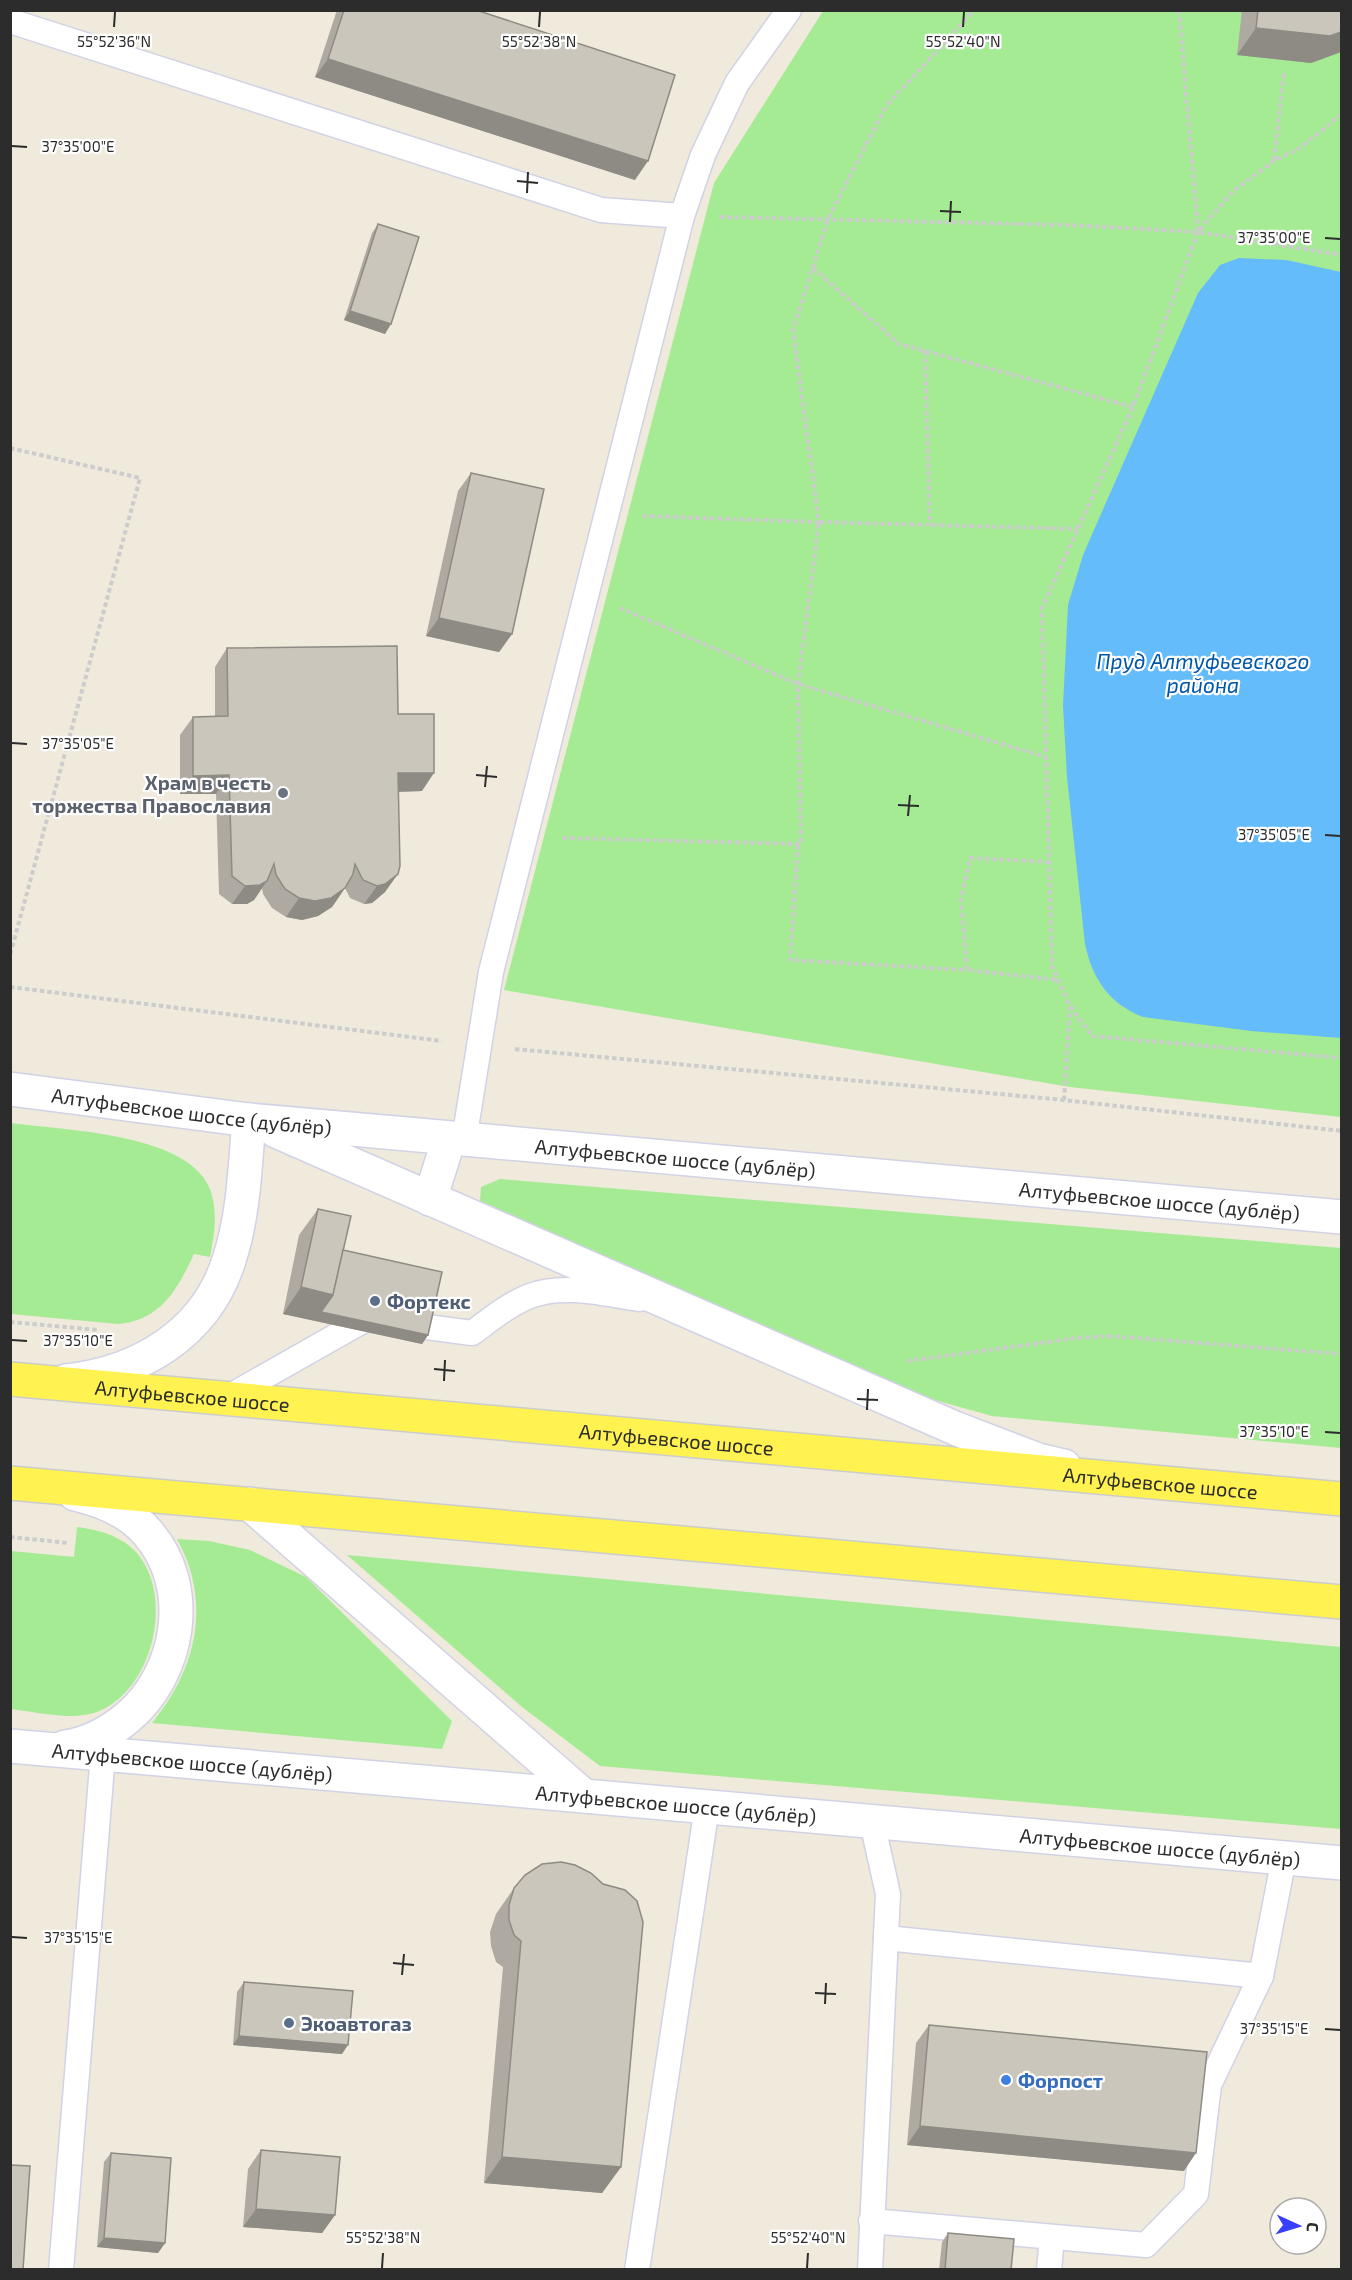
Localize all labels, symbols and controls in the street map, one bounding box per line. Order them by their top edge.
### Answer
text: 55°52'36"N [77,32,151,50]
text: 55°52'38"N [502,32,576,50]
text: 55°52'40"N [926,32,1000,50]
text: 37°35'00"E [42,137,114,155]
text: 37°35'00"E [1238,228,1310,246]
water label: Пруд Алтуфьевского района [1097,648,1309,697]
text: 37°35'05"E [42,734,114,752]
place label: Храм в честь торжества Православия [32,770,271,817]
marker: Храм в честь торжества Православия [276,786,290,800]
text: 37°35'05"E [1238,825,1310,843]
street label: Алтуфьевское шоссе (дублёр) [50,1083,333,1139]
street label: Алтуфьевское шоссе (дублёр) [534,1133,817,1182]
street label: Алтуфьевское шоссе (дублёр) [1018,1176,1301,1225]
place label: Фортекс [387,1289,471,1313]
marker: Фортекс [368,1294,382,1308]
text: 37°35'10"E [43,1331,113,1349]
street label: Алтуфьевское шоссе [94,1375,291,1416]
street label: Алтуфьевское шоссе [578,1418,775,1460]
text: 37°35'10"E [1239,1422,1309,1440]
street label: Алтуфьевское шоссе [1062,1462,1259,1503]
street label: Алтуфьевское шоссе (дублёр) [51,1738,334,1786]
street label: Алтуфьевское шоссе (дублёр) [535,1780,817,1829]
street label: Алтуфьевское шоссе (дублёр) [1019,1823,1302,1871]
text: 37°35'15"E [44,1928,112,1946]
place label: Экоавтогаз [301,2011,412,2035]
marker: Экоавтогаз [282,2016,296,2030]
text: 37°35'15"E [1240,2019,1308,2037]
place label: Форпост [1018,2068,1103,2092]
marker: Форпост [999,2073,1013,2087]
north arrow [1268,2196,1328,2256]
text: С [1304,2222,1323,2232]
text: 55°52'38"N [346,2228,420,2246]
text: 55°52'40"N [771,2228,845,2246]

